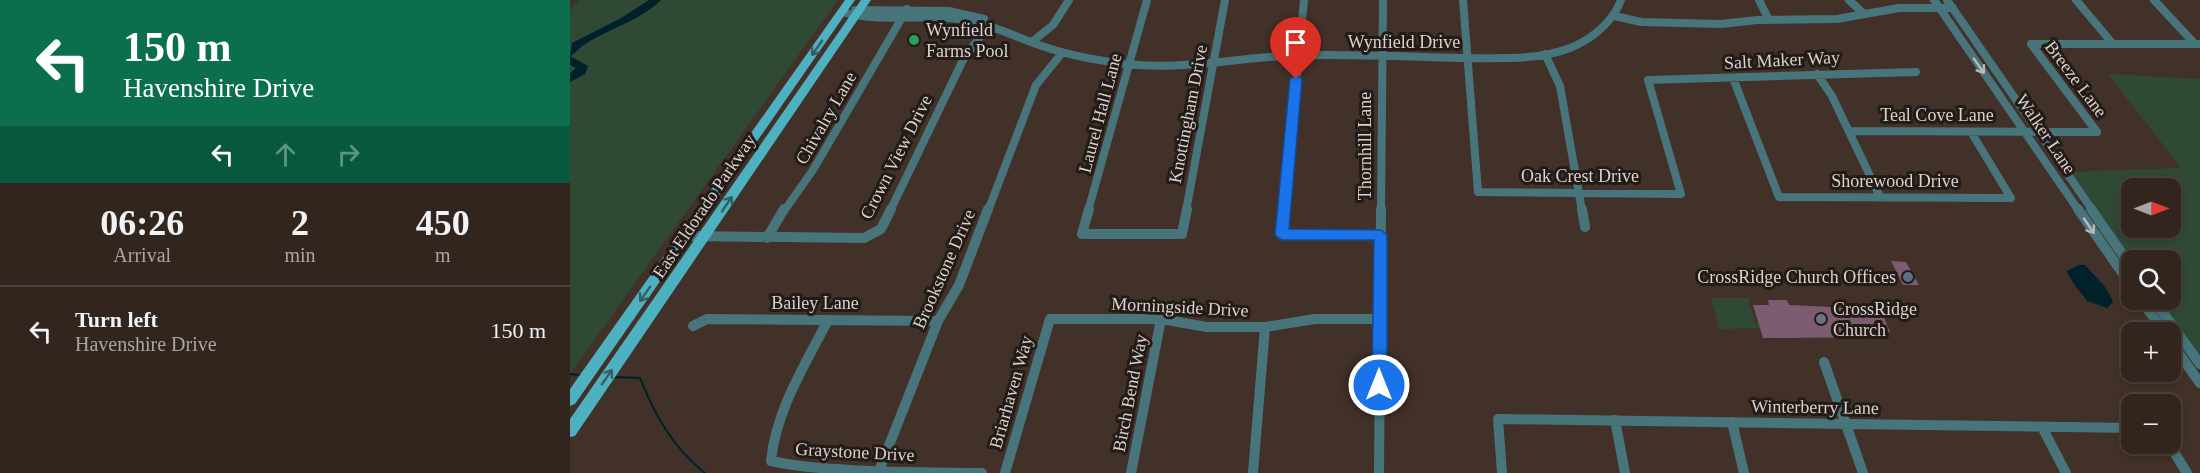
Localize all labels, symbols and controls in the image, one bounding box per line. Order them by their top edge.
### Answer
pin [1270,17,1321,79]
place label: Wynfield Farms Pool [926,20,1009,61]
icon: left [24,24,102,102]
text: 150 m [123,24,232,70]
icon: arrive [1279,26,1312,59]
street label: Wynfield Drive [1348,32,1460,52]
marker: Wynfield Farms Pool [907,33,921,47]
street label: Breeze Lane [2041,37,2111,121]
one-way arrow [811,39,823,56]
street label: Knottingham Drive [1165,43,1211,185]
street label: Salt Maker Way [1723,47,1841,73]
street label: Laurel Hall Lane [1074,51,1126,175]
one-way arrow [1973,57,1985,73]
street label: Chivalry Lane [791,68,861,168]
text: Havenshire Drive [123,73,314,103]
street label: Walker Lane [2012,90,2080,178]
street label: Crown View Drive [856,92,936,222]
street label: Thornhill Lane [1355,92,1375,200]
street label: Teal Cove Lane [1880,105,1994,125]
street label: East Eldorado Parkway [648,130,760,282]
icon: left [206,138,239,171]
icon: ahead [269,138,302,171]
icon: right [332,138,365,171]
street label: Oak Crest Drive [1521,166,1639,186]
street label: Shorewood Drive [1831,171,1959,191]
north arrow [2121,178,2181,238]
map controls [2121,178,2181,454]
one-way arrow [721,197,733,213]
text: 06:26 [100,203,184,243]
text: 2 [291,203,309,243]
text: 450 [416,203,470,243]
street label: Brookstone Drive [909,206,979,332]
one-way arrow [2083,218,2096,235]
text: Arrival [113,244,171,266]
text: min [284,244,316,266]
text: m [435,244,451,266]
button: search [2121,250,2181,310]
place label: CrossRidge Church Offices [1697,267,1896,287]
marker: CrossRidge Church Offices [1901,270,1915,284]
one-way arrow [639,285,651,301]
street label: Bailey Lane [771,293,859,313]
street label: Morningside Drive [1111,293,1249,321]
place label: CrossRidge Church [1833,299,1917,340]
text: Turn left [75,307,158,332]
marker: CrossRidge Church [1814,312,1828,326]
icon: left [24,315,57,348]
text: 150 m [490,318,546,343]
button: + [2121,322,2181,382]
text: Havenshire Drive [75,333,217,355]
street label: Briarhaven Way [985,333,1037,451]
street label: Birch Bend Way [1109,333,1151,453]
position arrow [1347,353,1411,417]
one-way arrow [601,370,613,386]
button: − [2121,394,2181,454]
street label: Winterberry Lane [1751,396,1879,418]
street label: Graystone Drive [795,439,915,465]

